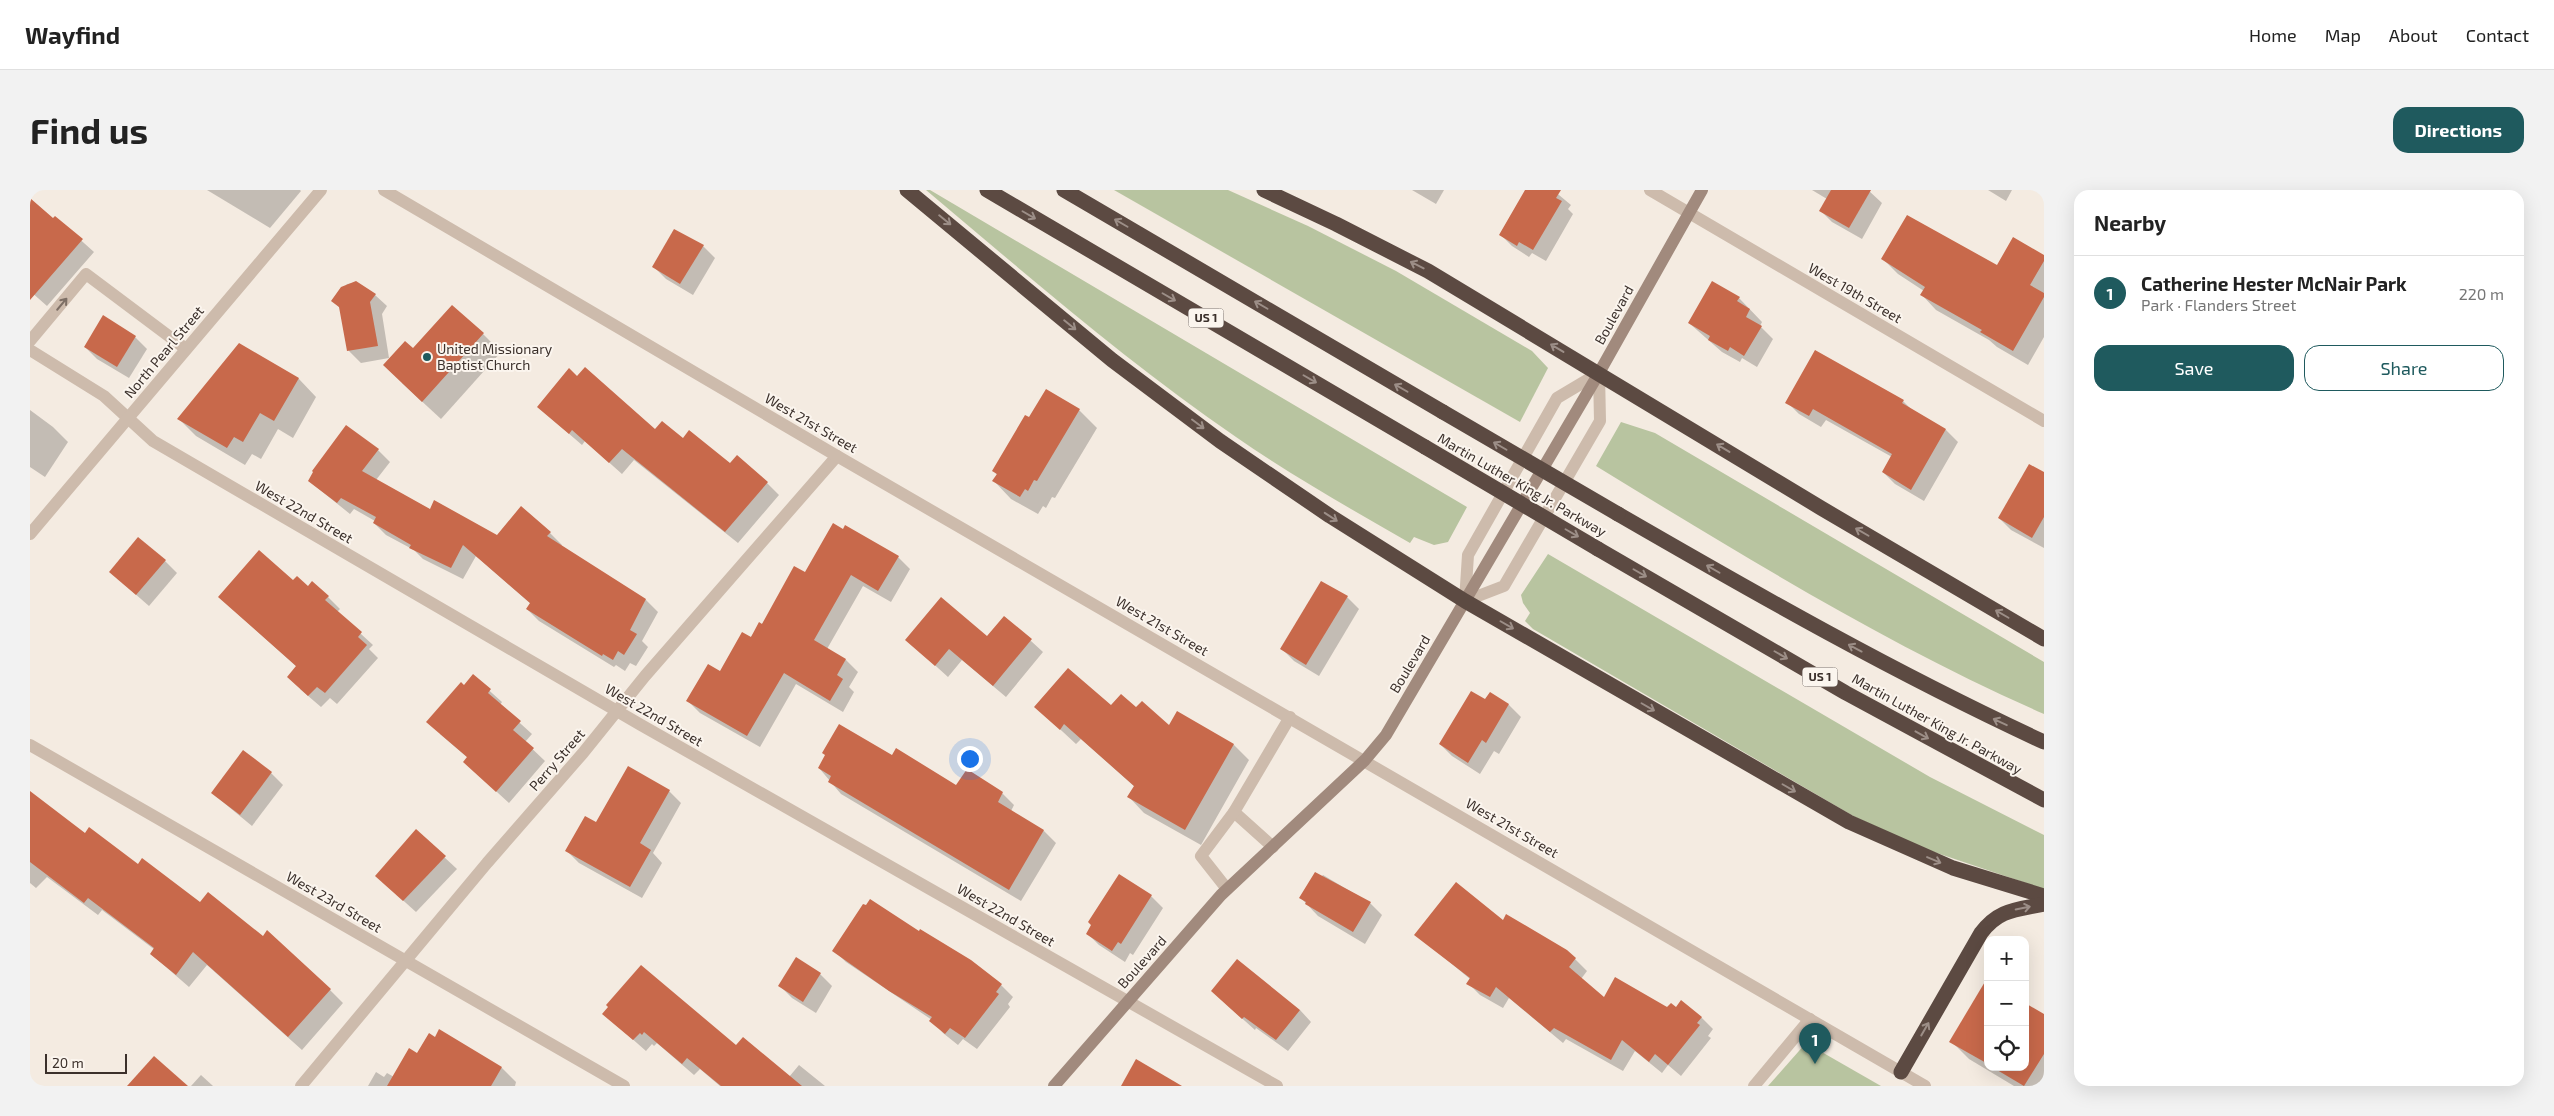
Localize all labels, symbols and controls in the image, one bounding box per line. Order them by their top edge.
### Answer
text: Wayfind [25,20,120,49]
text: Home [2249,24,2297,46]
text: Map [2325,24,2361,46]
text: About [2389,24,2438,46]
text: Contact [2466,24,2529,46]
button: Directions [2393,107,2524,153]
text: Find us [30,109,148,151]
one-way arrow [1022,210,1036,220]
text: Nearby [2094,210,2166,235]
one-way arrow [938,215,951,226]
one-way arrow [1114,218,1128,228]
street label: West 19th Street [1805,259,1905,326]
one-way arrow [1409,260,1424,270]
text: Catherine Hester McNair Park [2141,272,2407,295]
street label: Boulevard [1590,282,1637,347]
text: 1 [2107,284,2113,303]
text: 220 m [2459,284,2504,303]
one-way arrow [1162,292,1176,302]
text: Park · Flanders Street [2141,295,2296,314]
one-way arrow [56,298,67,311]
one-way arrow [1254,300,1268,310]
street label: North Pearl Street [120,302,207,401]
road number: US 1 [1188,309,1224,328]
one-way arrow [1063,319,1076,330]
place label: United Missionary Baptist Church [437,340,553,373]
one-way arrow [1550,342,1564,352]
button: Save [2094,345,2294,391]
button: Share [2304,345,2504,391]
marker: United Missionary Baptist Church [421,351,433,363]
one-way arrow [1302,374,1317,384]
one-way arrow [1394,382,1408,392]
street label: West 21st Street [762,389,861,456]
one-way arrow [1191,419,1205,429]
street label: Martin Luther King Jr. Parkway [1435,429,1610,540]
one-way arrow [1494,440,1508,450]
one-way arrow [1716,443,1730,453]
street label: West 22nd Street [252,477,356,546]
one-way arrow [1324,512,1338,522]
one-way arrow [1855,527,1869,537]
one-way arrow [1565,529,1579,539]
one-way arrow [1706,564,1721,573]
one-way arrow [1633,569,1647,579]
street label: West 21st Street [1113,592,1212,659]
one-way arrow [1995,609,2009,619]
one-way arrow [1500,621,1514,631]
street label: Boulevard [1386,632,1434,696]
one-way arrow [1848,643,1863,652]
one-way arrow [1773,650,1787,660]
road number: US 1 [1802,668,1838,687]
street label: Martin Luther King Jr. Parkway [1849,670,2026,778]
street label: West 22nd Street [602,680,706,749]
one-way arrow [1641,702,1655,712]
one-way arrow [1993,716,2008,726]
street label: Perry Street [525,725,588,794]
one-way arrow [1914,731,1929,741]
your location [957,746,983,772]
one-way arrow [1781,783,1796,793]
street label: West 21st Street [1463,794,1562,861]
one-way arrow [1926,856,1941,866]
street label: West 23rd Street [284,867,385,936]
street label: West 22nd Street [954,880,1058,949]
one-way arrow [2015,903,2031,913]
street label: Boulevard [1114,932,1170,991]
map controls [1984,936,2029,1071]
button: + [1984,936,2029,981]
button: − [1984,981,2029,1026]
pin: 1 [1799,1023,1831,1064]
one-way arrow [1921,1023,1931,1037]
button: locate [1984,1026,2029,1071]
scale bar [45,1051,128,1074]
text: 20 m [52,1054,84,1071]

